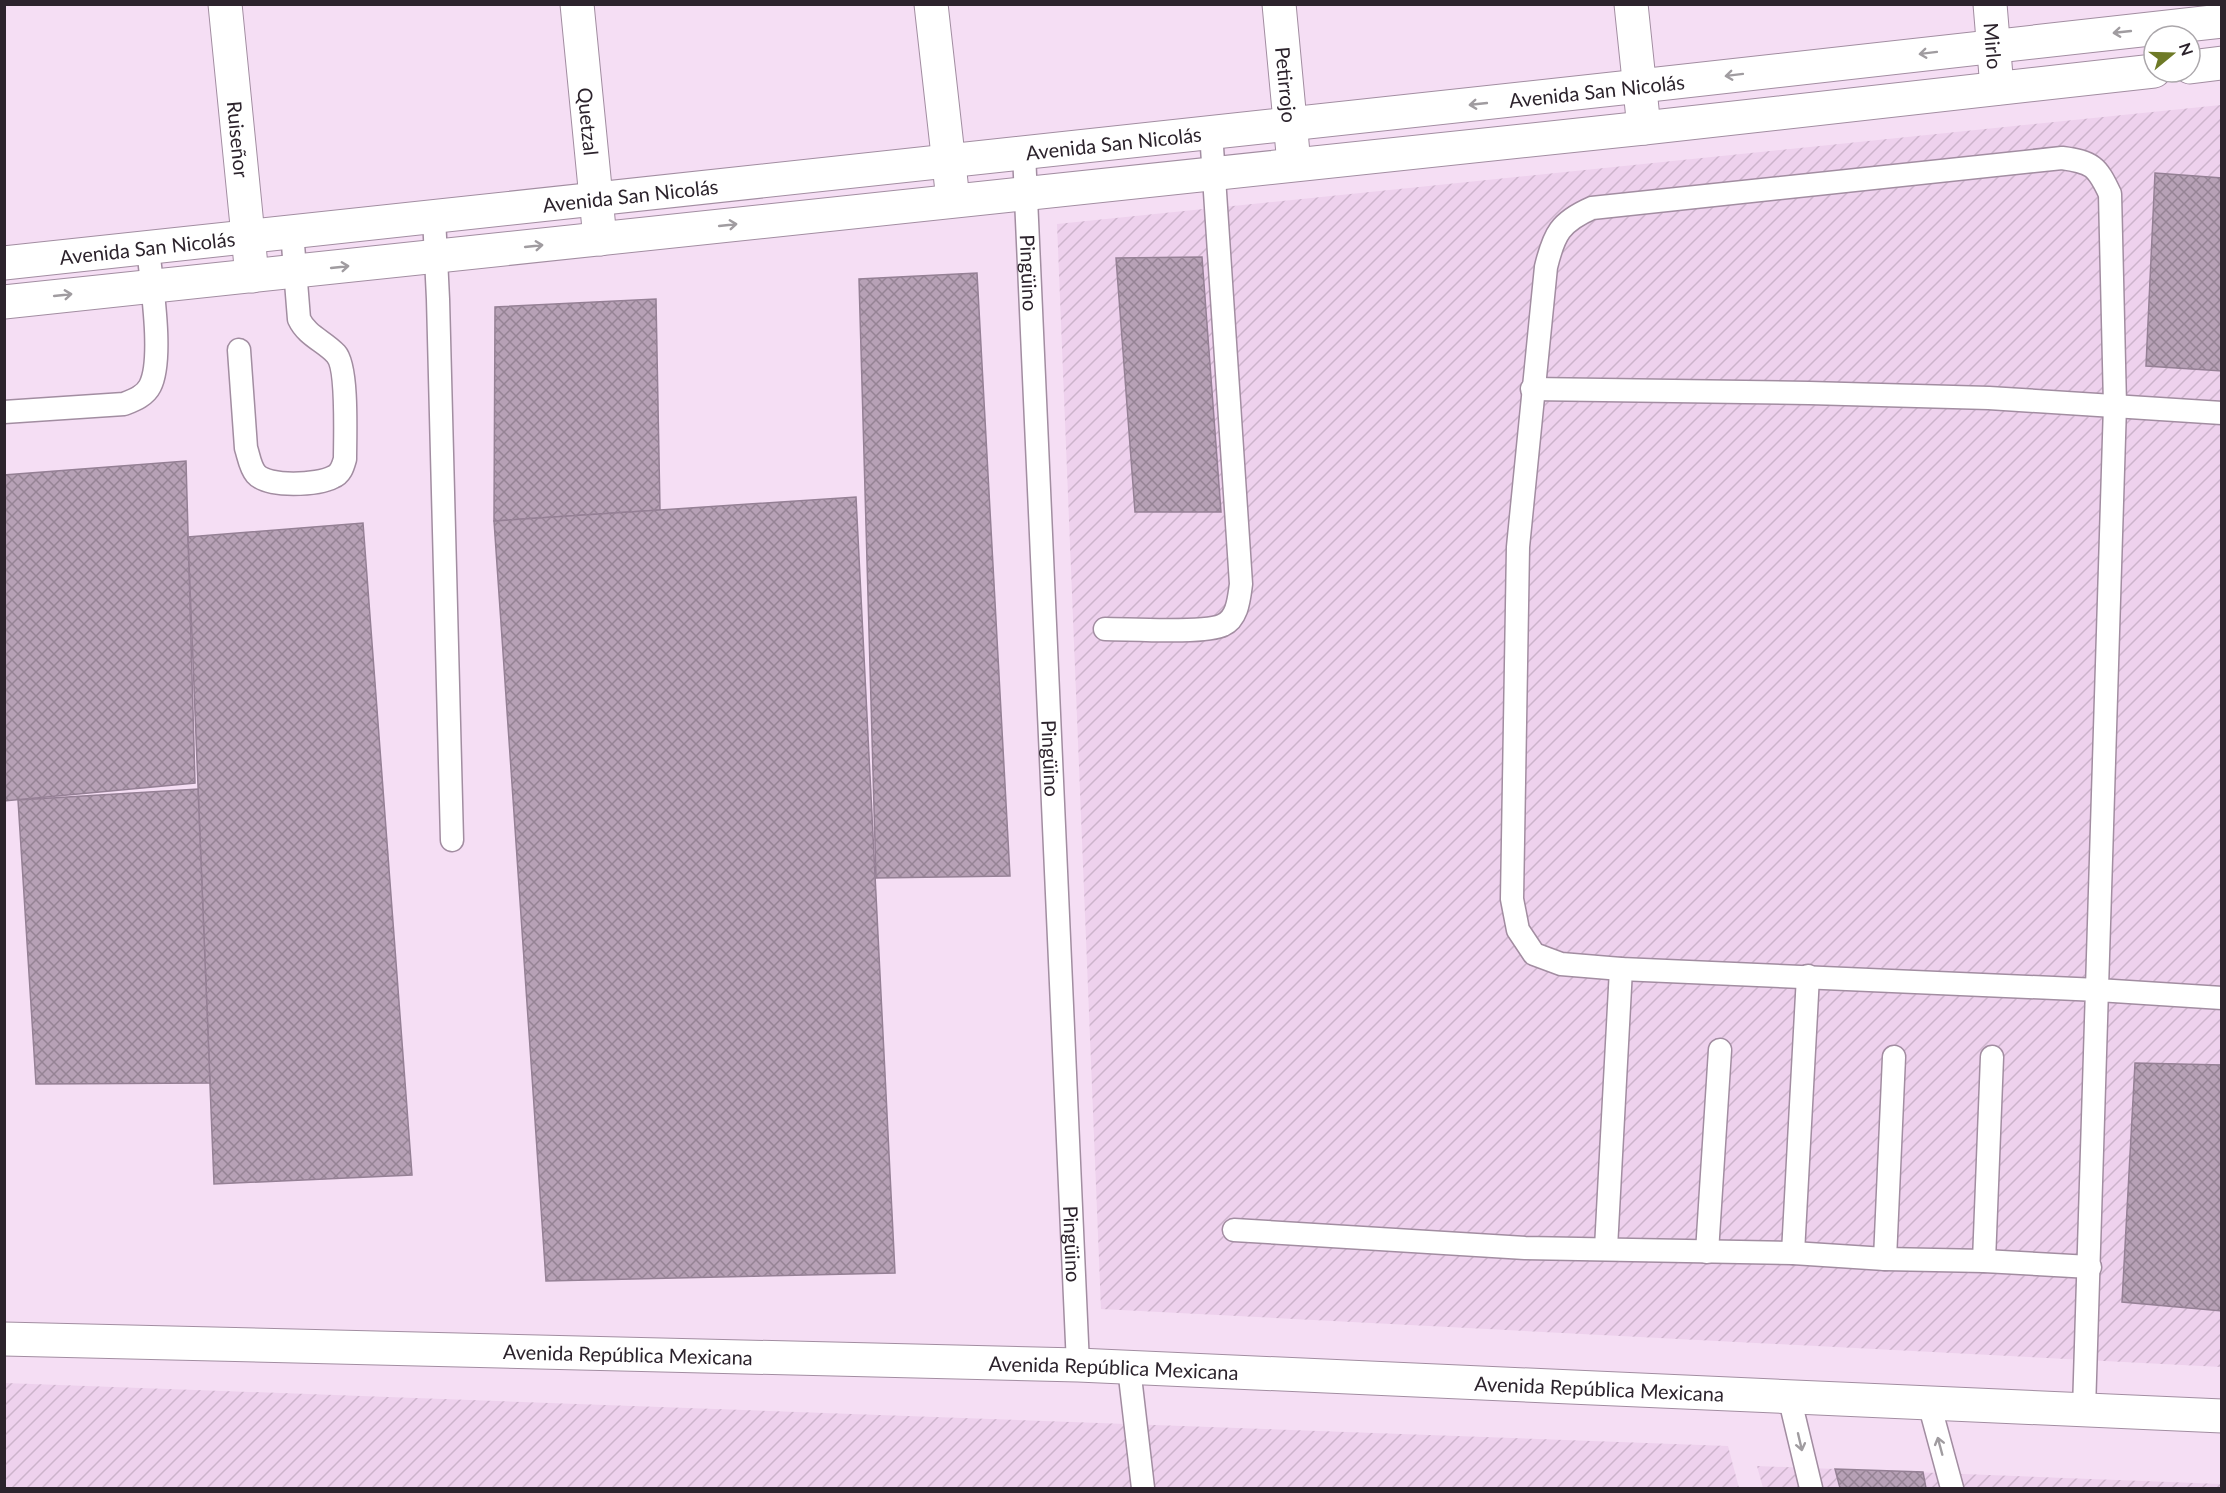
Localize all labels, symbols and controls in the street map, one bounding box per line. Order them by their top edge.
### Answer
street label: Mirlo [1980,22,2007,70]
north arrow [2142,24,2202,84]
one-way arrow [2112,27,2132,38]
text: N [2176,40,2198,58]
street label: Petirrojo [1271,46,1302,124]
one-way arrow [1918,48,1938,59]
street label: Avenida San Nicolás [1508,69,1686,112]
one-way arrow [1725,70,1744,81]
street label: Quetzal [573,86,604,157]
one-way arrow [1468,99,1488,110]
street label: Ruiseñor [223,100,254,180]
street label: Avenida San Nicolás [1024,122,1203,164]
street label: Avenida San Nicolás [541,174,719,217]
one-way arrow [717,219,737,230]
street label: Avenida San Nicolás [58,226,236,269]
street label: Pingüino [1016,234,1043,312]
one-way arrow [524,240,544,251]
one-way arrow [330,261,350,272]
one-way arrow [52,290,72,301]
street label: Pingüino [1037,719,1065,797]
street label: Pingüino [1059,1205,1086,1283]
street label: Avenida República Mexicana [503,1339,753,1369]
street label: Avenida República Mexicana [988,1351,1239,1384]
street label: Avenida República Mexicana [1474,1371,1725,1406]
one-way arrow [1794,1432,1806,1451]
one-way arrow [1934,1437,1945,1456]

